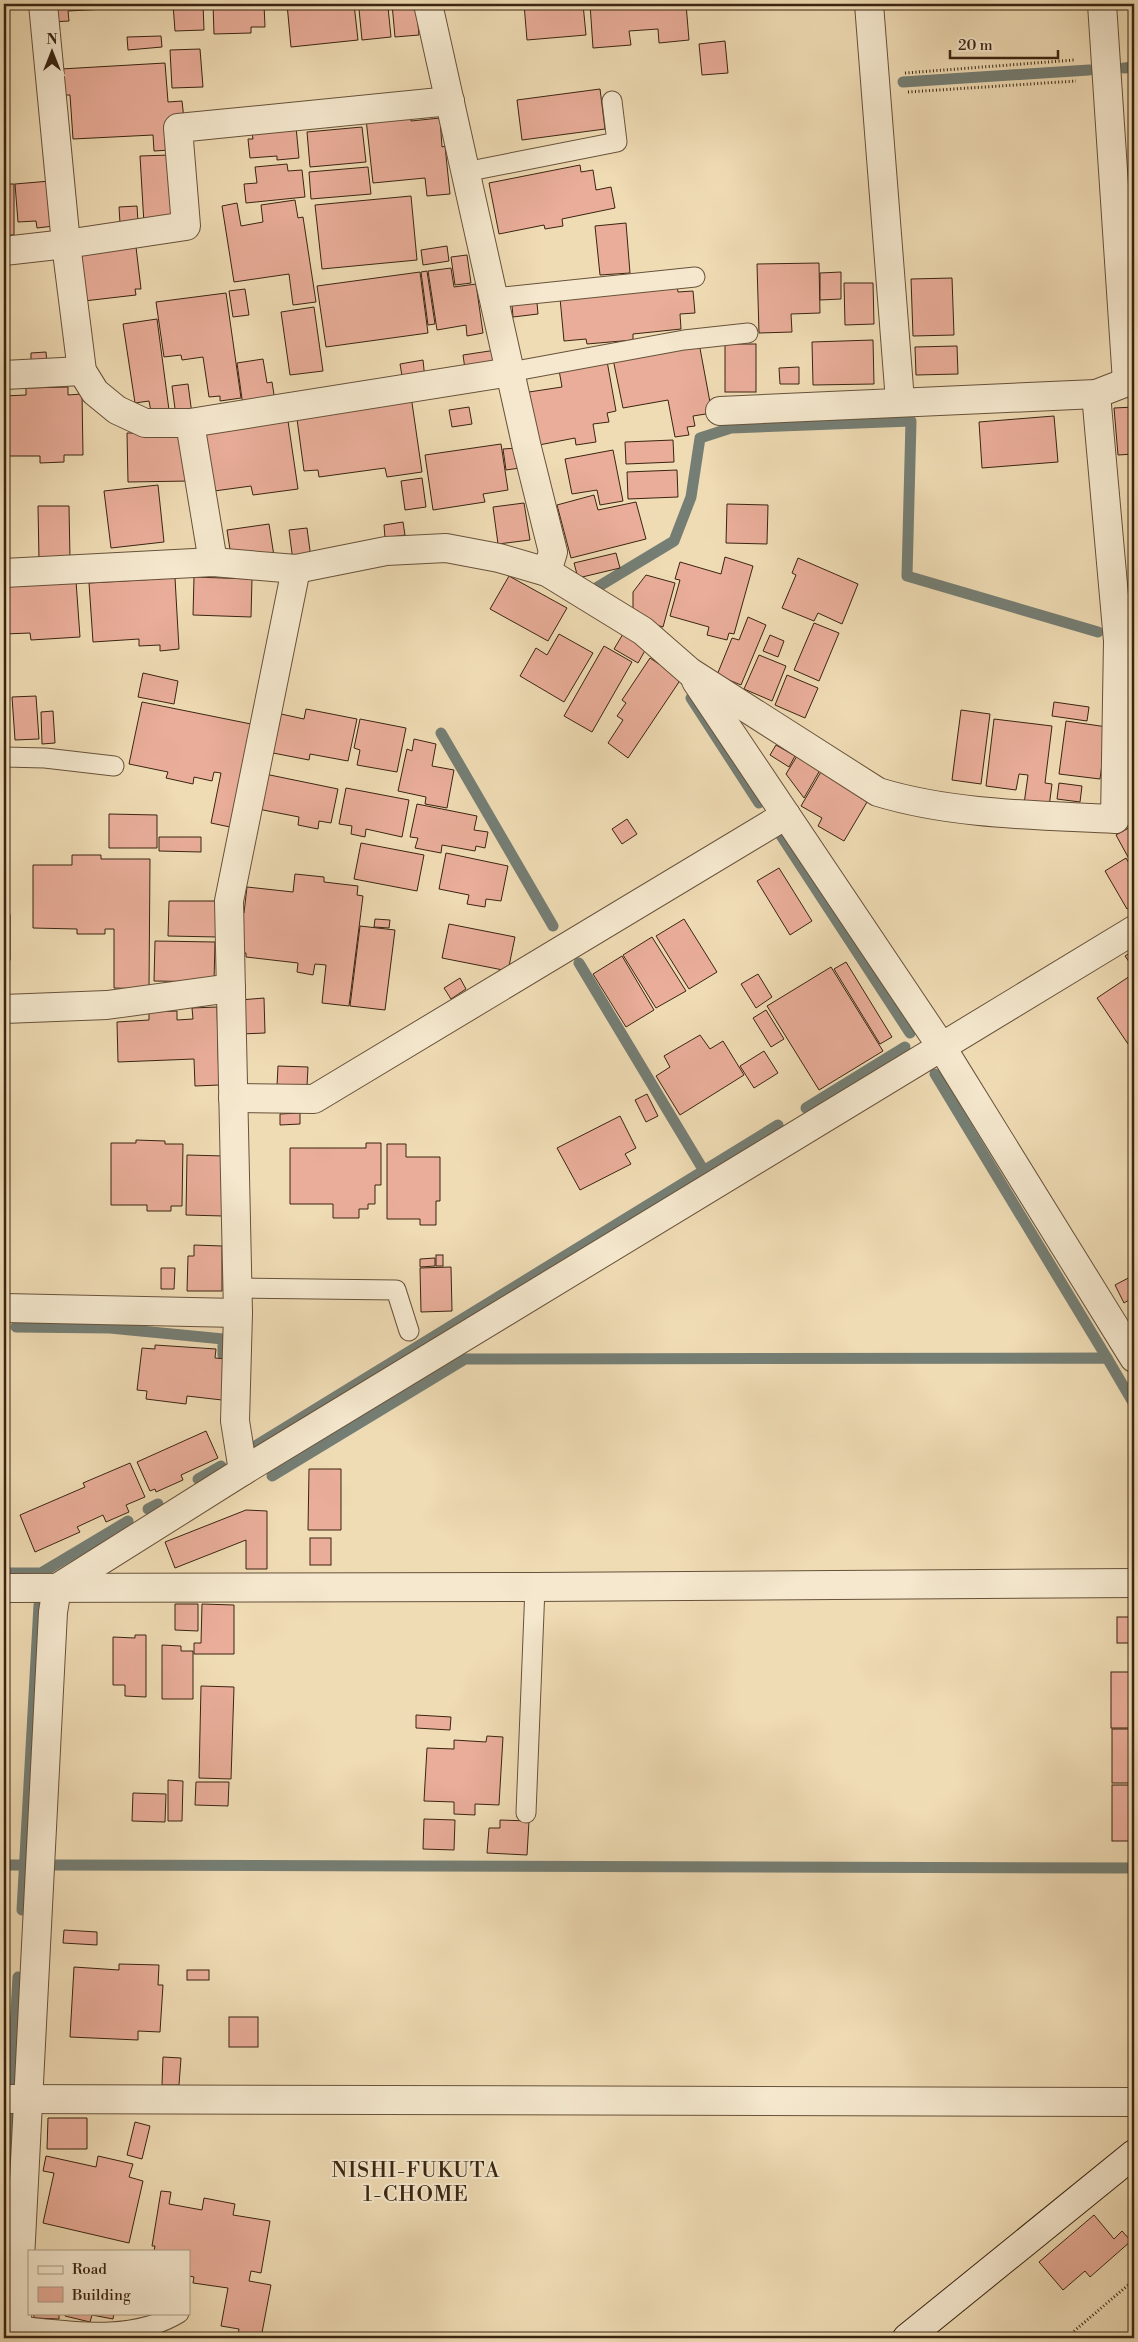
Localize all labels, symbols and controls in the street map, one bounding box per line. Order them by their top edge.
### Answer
north arrow [28,28,78,78]
scale bar [950,28,1058,60]
text: N [46,31,58,49]
text: 20 m [958,36,993,55]
district label: NISHI-FUKUTA 1-CHOME [332,2158,500,2208]
legend [28,2250,190,2314]
text: Road [72,2260,107,2279]
text: Building [71,2286,131,2305]

